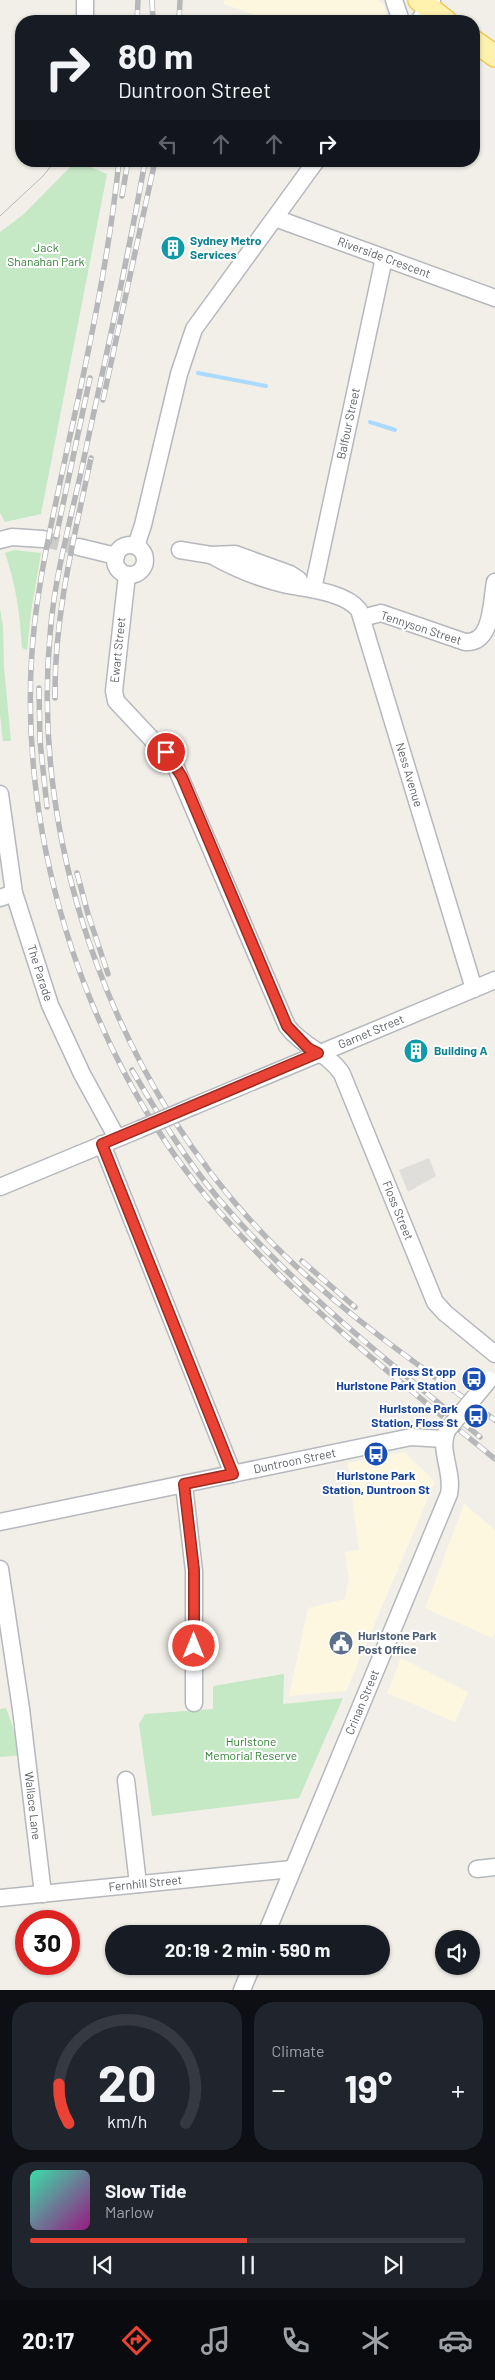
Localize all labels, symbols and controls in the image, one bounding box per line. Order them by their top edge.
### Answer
text: 80 m [118,34,193,76]
icon: right [35,35,100,100]
text: Duntroon Street [118,76,271,102]
icon: left [154,130,182,158]
icon: ahead [207,130,235,158]
icon: ahead [260,130,288,158]
icon: right [313,130,341,158]
place label: Sydney Metro Services [190,233,262,261]
street label: Riverside Crescent [336,233,433,280]
building icon: Sydney Metro Services [160,235,186,261]
park label: Jack Shanahan Park [7,240,85,268]
street label: Balfour Street [333,387,362,461]
street label: Tennyson Street [379,607,464,647]
street label: Ewart Street [107,616,127,683]
pin [145,731,187,773]
icon: arrive [152,738,180,766]
street label: Ness Avenue [394,741,426,808]
street label: The Parade [25,943,56,1003]
street label: Garnet Street [336,1011,406,1051]
building icon: Building A [403,1038,429,1064]
place label: Building A [434,1043,487,1057]
street label: Floss Street [380,1178,417,1242]
place label: Floss St opp Hurlstone Park Station [336,1364,456,1392]
bus stop icon: Floss St opp Hurlstone Park Station [461,1366,487,1392]
place label: Hurlstone Park Station, Floss St [371,1401,459,1429]
bus stop icon: Hurlstone Park Station, Floss St [463,1403,489,1429]
bus stop icon: Hurlstone Park Station, Duntroon St [363,1441,389,1467]
street label: Duntroon Street [252,1445,337,1475]
place label: Hurlstone Park Station, Duntroon St [322,1468,430,1496]
position arrow [167,1619,219,1671]
place label: Hurlstone Park Post Office [358,1628,437,1656]
public building icon: Hurlstone Park Post Office [328,1630,354,1656]
street label: Crinan Street [342,1667,381,1736]
park label: Hurlstone Memorial Reserve [205,1734,297,1762]
street label: Wallace Lane [22,1771,44,1841]
street label: Fernhill Street [108,1872,183,1893]
speed limit sign: 30 [15,1910,80,1975]
map controls [435,1930,480,1975]
button: sound [435,1930,480,1975]
text: 20:19 · 2 min · 590 m [165,1938,330,1961]
text: Climate [272,2041,324,2060]
text: 20 [97,2050,156,2112]
text: 19° [344,2065,392,2111]
text: − [272,2072,286,2106]
text: + [451,2072,465,2106]
text: km/h [107,2110,147,2132]
text: Slow Tide [105,2179,187,2202]
text: Marlow [105,2202,154,2221]
icon: previous [89,2251,117,2279]
icon: pause [234,2251,262,2279]
icon: next [379,2251,407,2279]
icon: directions [119,2323,154,2358]
icon: music [198,2323,233,2358]
icon: phone [278,2323,313,2358]
icon: climate [358,2323,393,2358]
icon: car [438,2323,473,2358]
text: 20:17 [22,2327,74,2353]

